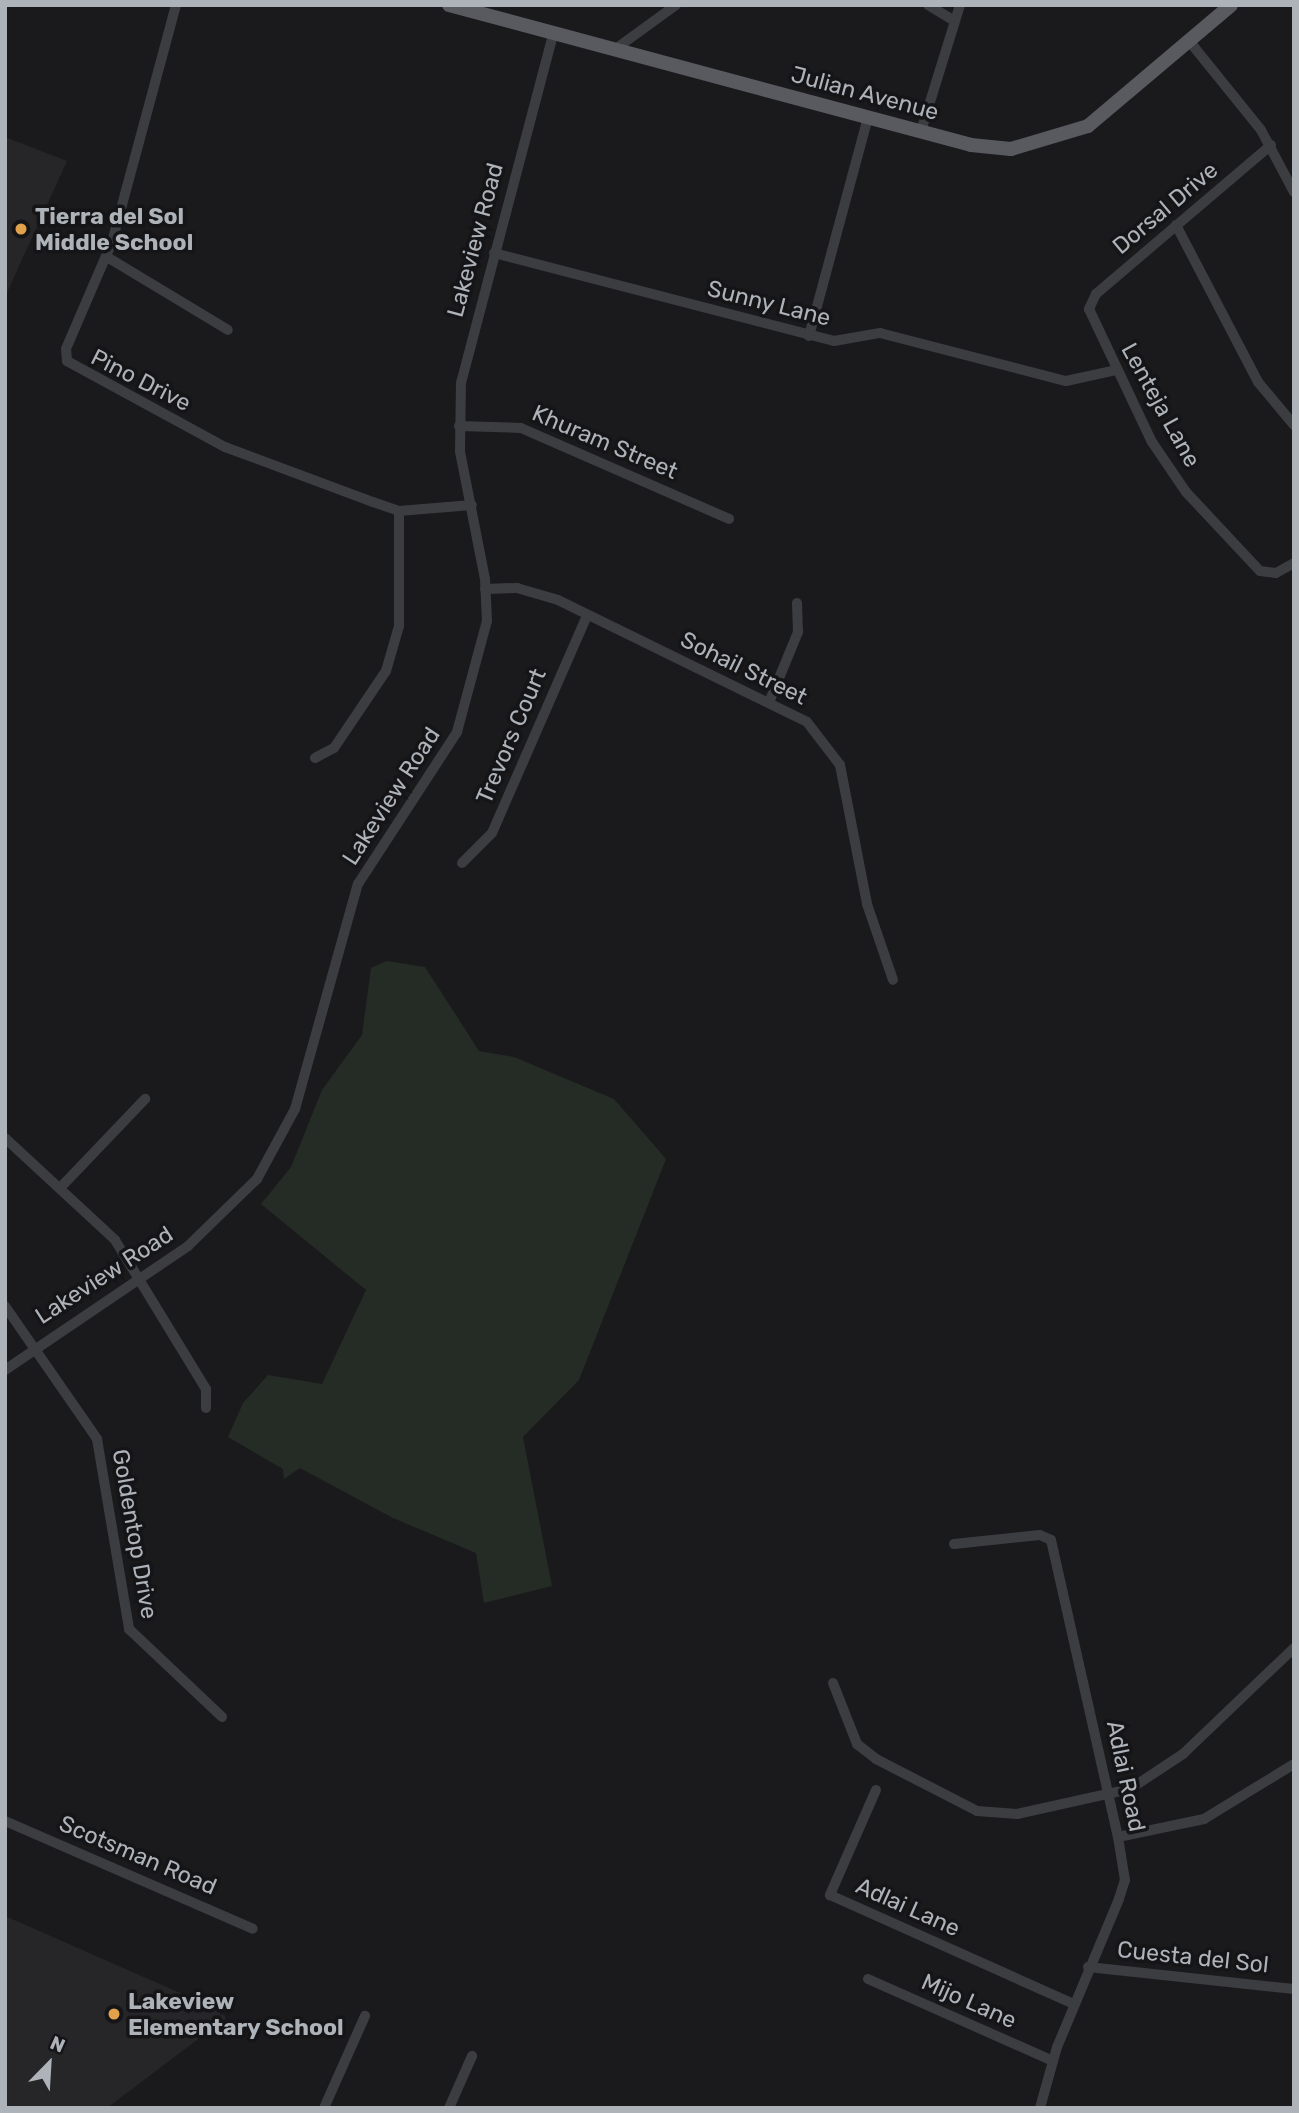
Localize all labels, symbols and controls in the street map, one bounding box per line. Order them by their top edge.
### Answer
street label: Julian Avenue [788,60,942,126]
street label: Dorsal Drive [1107,156,1223,260]
street label: Lakeview Road [441,160,509,320]
place label: Tierra del Sol Middle School [35,202,193,256]
marker: Tierra del Sol Middle School [13,221,29,237]
street label: Sunny Lane [704,274,834,332]
street label: Lenteja Lane [1116,338,1206,472]
street label: Pino Drive [86,343,196,417]
street label: Khuram Street [528,399,682,485]
street label: Sohail Street [676,625,812,711]
street label: Trevors Court [470,664,552,808]
street label: Lakeview Road [336,722,446,870]
street label: Lakeview Road [30,1220,178,1330]
street label: Goldentop Drive [107,1447,163,1621]
street label: Adlai Road [1101,1718,1151,1834]
street label: Scotsman Road [55,1809,221,1901]
street label: Adlai Lane [852,1872,964,1942]
street label: Cuesta del Sol [1116,1935,1270,1979]
street label: Mijo Lane [917,1968,1021,2034]
place label: Lakeview Elementary School [128,1987,344,2041]
marker: Lakeview Elementary School [106,2006,122,2022]
north arrow [14,2029,84,2099]
text: N [47,2031,69,2058]

